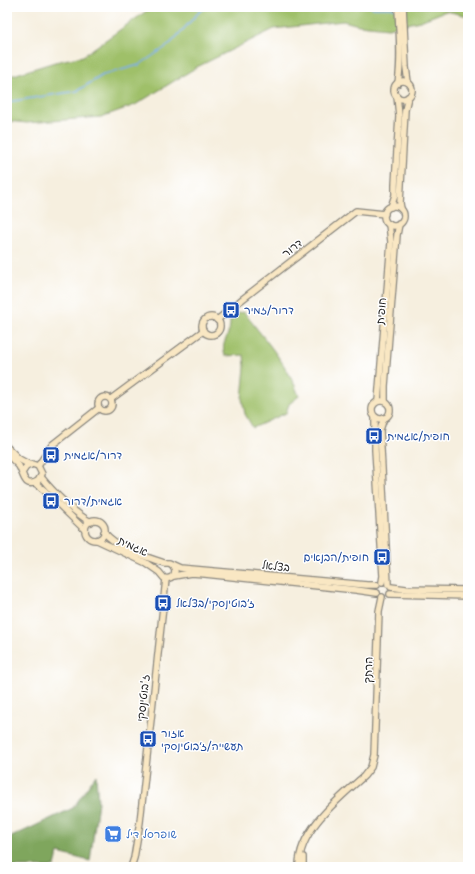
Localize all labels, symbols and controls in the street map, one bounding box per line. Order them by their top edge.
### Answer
street label: דרור [278,234,306,261]
street label: חופית [371,297,390,326]
bus stop icon: דרור/זמיר [221,300,241,320]
place label: דרור/זמיר [244,301,294,318]
bus stop icon: חופית/אגמית [364,426,384,446]
place label: חופית/אגמית [386,427,450,444]
bus stop icon: דרור/אגמית [41,445,61,465]
place label: דרור/אגמית [63,446,122,463]
bus stop icon: אגמית/דרור [41,491,61,511]
place label: אגמית/דרור [64,492,122,509]
street label: אגמית [114,531,151,560]
bus stop icon: חופית/הבנאים [372,547,392,567]
place label: חופית/הבנאים [304,548,369,565]
street label: בצלאל [261,556,291,575]
bus stop icon: ז׳בוטינסקי/בצלאל [153,593,173,613]
place label: ז׳בוטינסקי/בצלאל [176,594,255,611]
street label: הרתך [359,656,376,684]
street label: ז'בוטינסקי [132,673,153,722]
place label: אזור תעשייה/ז׳בוטינסקי [161,724,243,754]
bus stop icon: אזור תעשייה/ז׳בוטינסקי [138,729,158,749]
supermarket icon: שופרסל דיל [103,824,123,844]
place label: שופרסל דיל [126,825,177,842]

